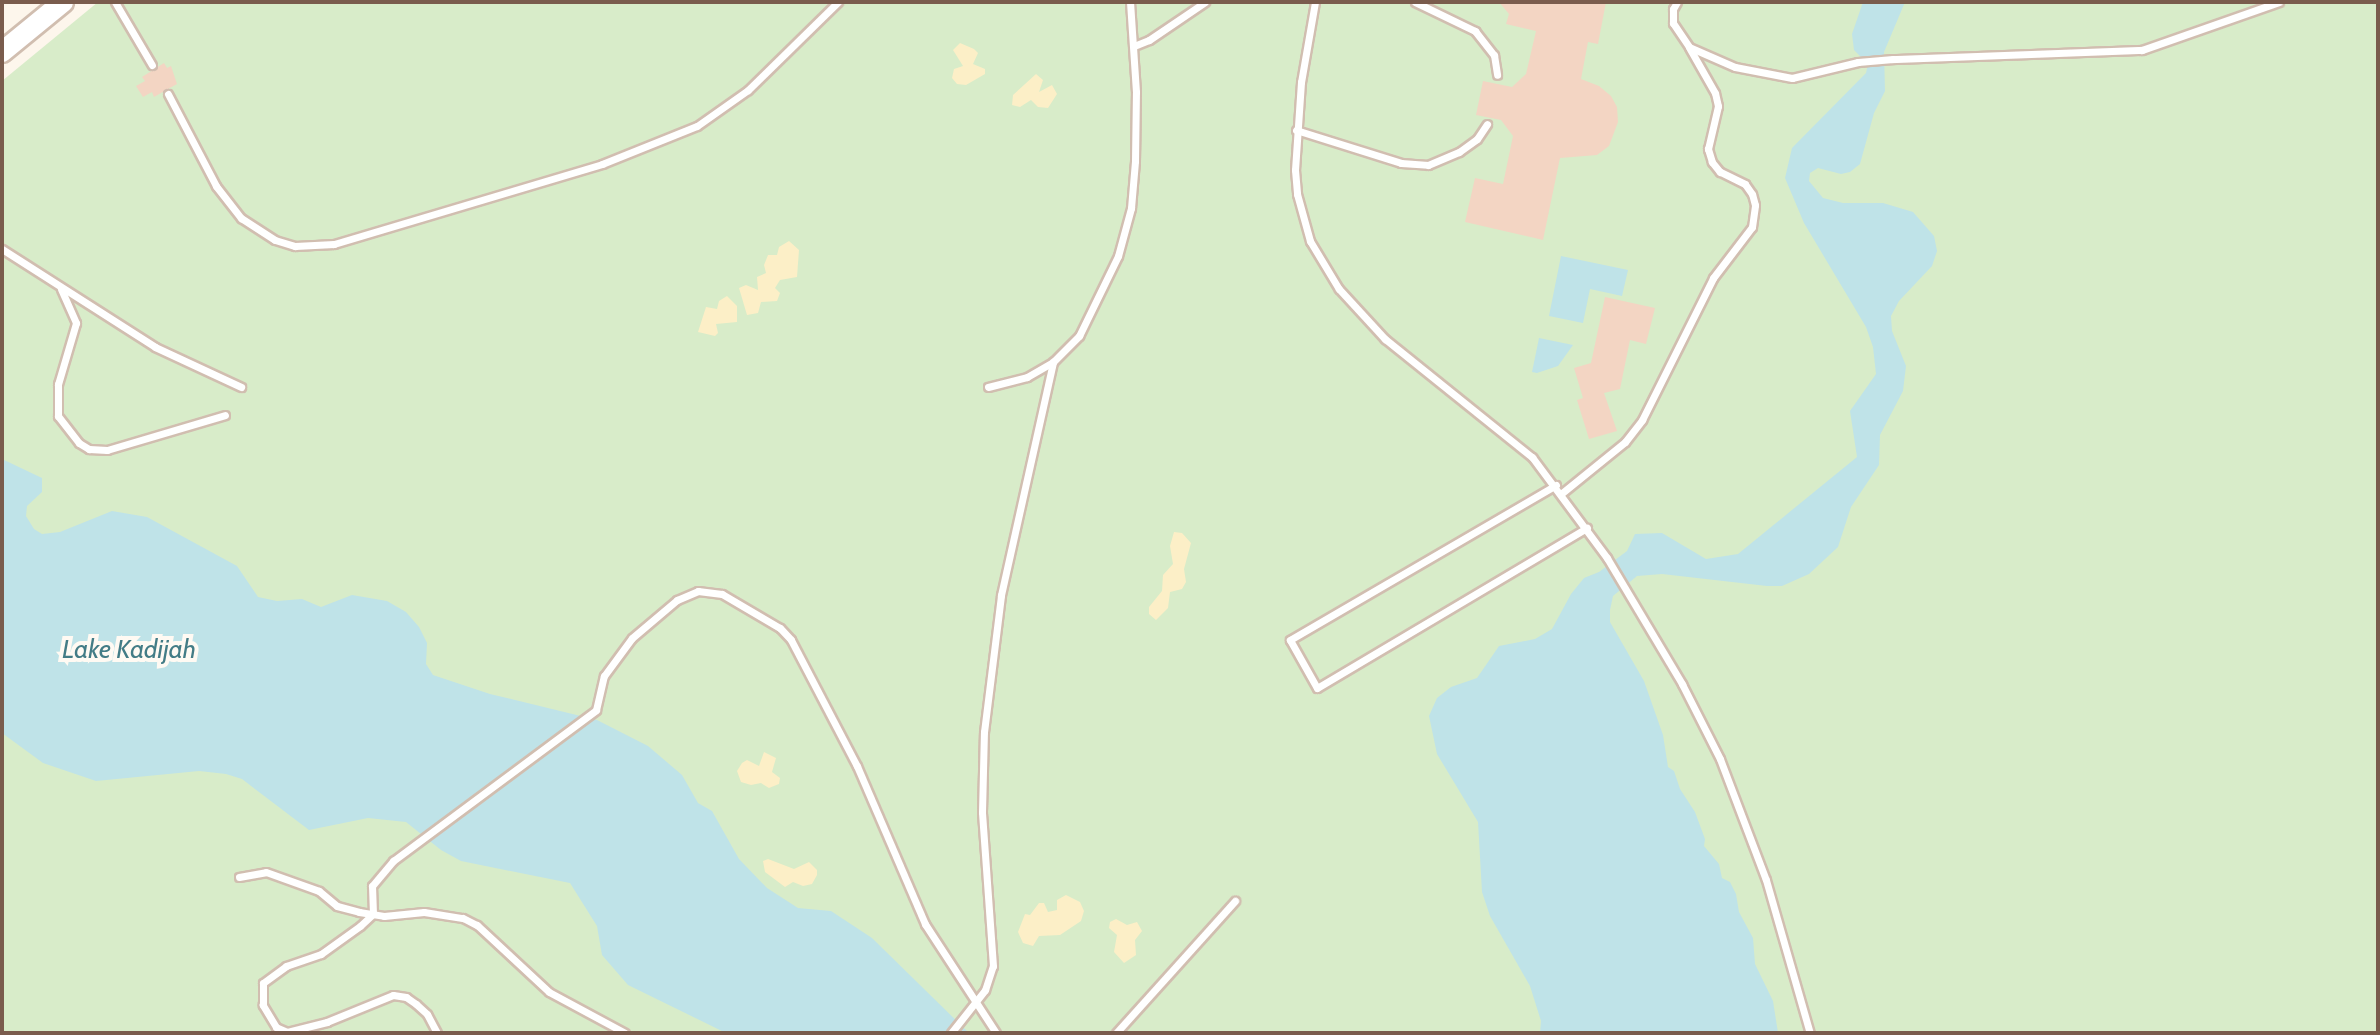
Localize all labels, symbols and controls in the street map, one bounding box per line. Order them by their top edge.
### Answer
water label: Lake Kadijah [62,634,196,666]

